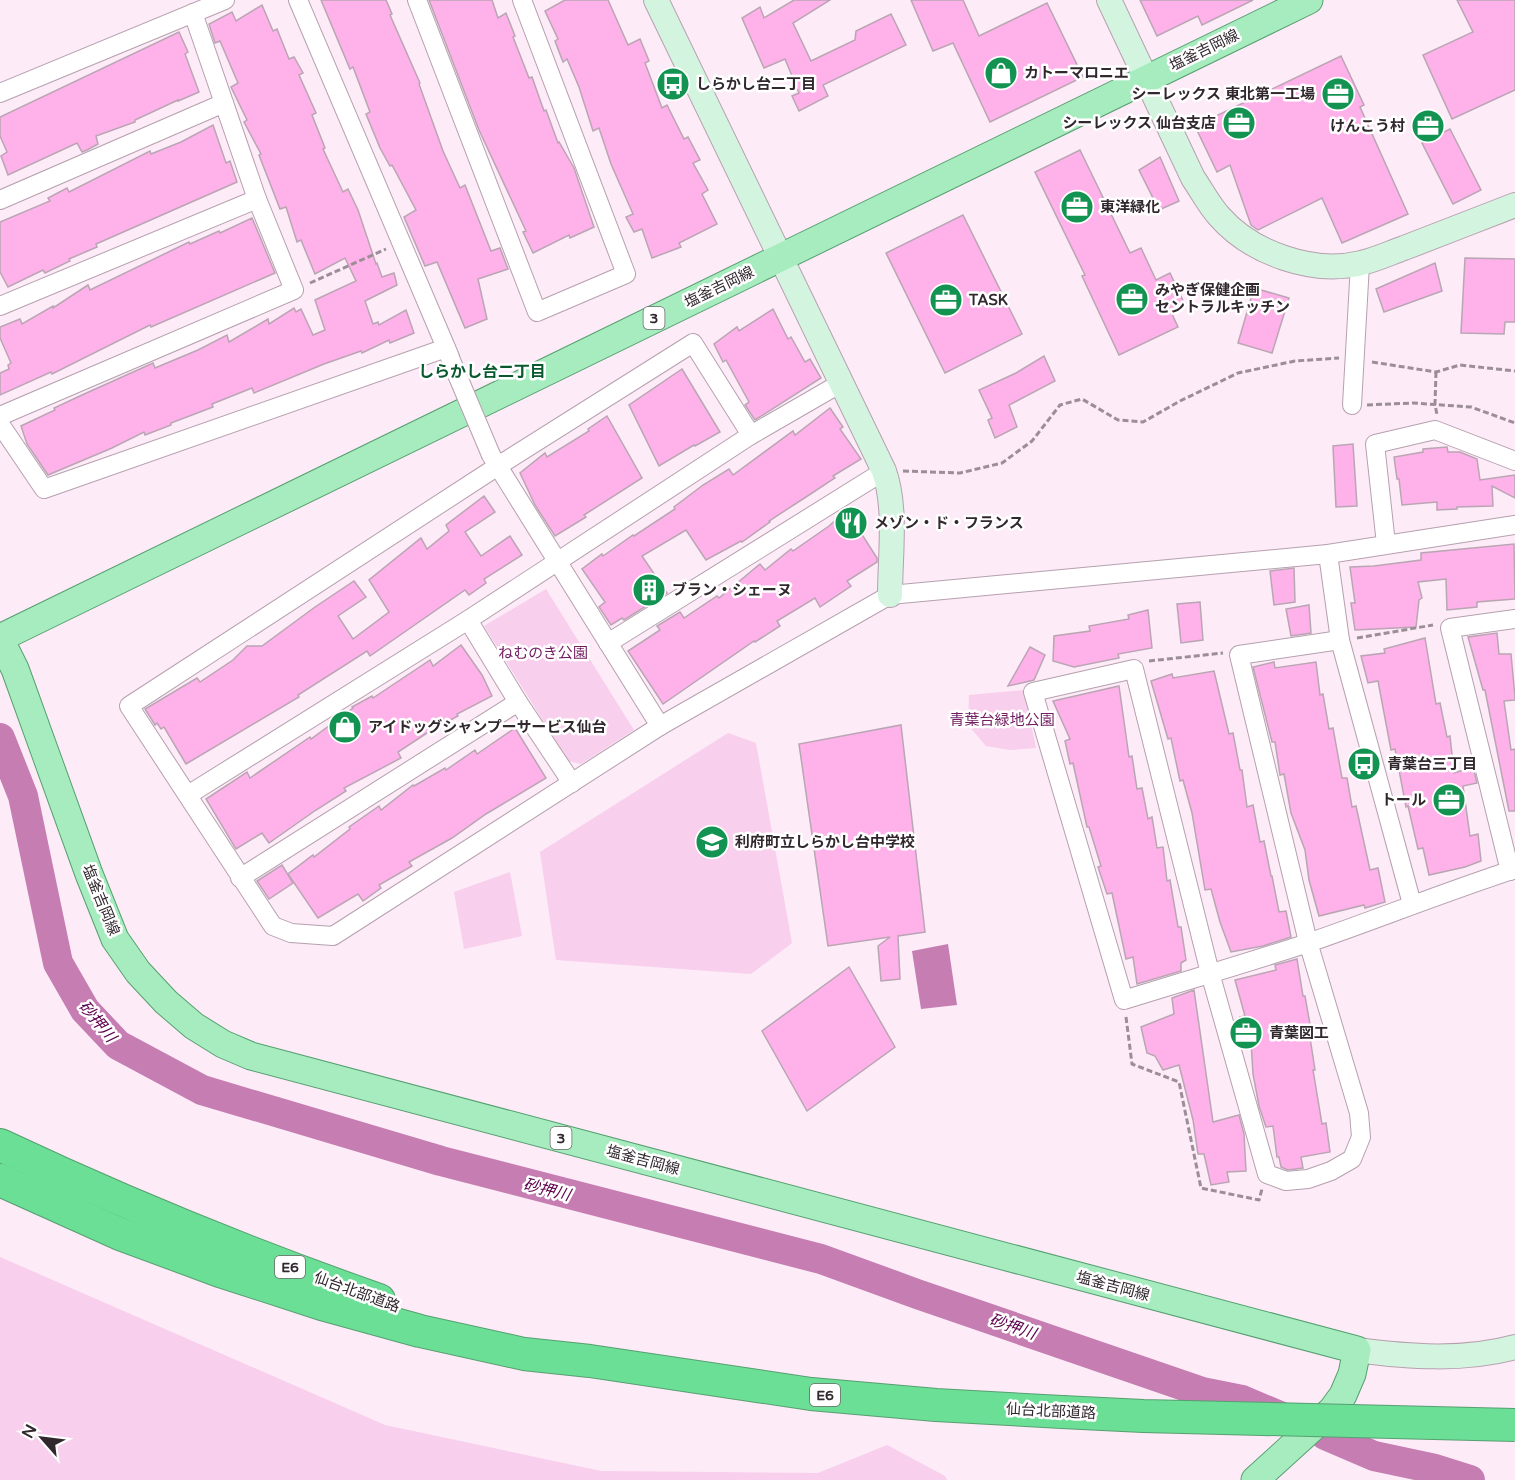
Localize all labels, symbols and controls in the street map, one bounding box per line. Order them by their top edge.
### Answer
street label: 塩釜吉岡線 [1166,25,1242,75]
shop icon: カトーマロニエ [983,55,1019,91]
place label: カトーマロニエ [1024,64,1129,82]
bus stop icon: しらかし台二丁目 [655,66,691,102]
place label: しらかし台二丁目 [696,75,816,93]
office icon: シーレックス 東北第一工場 [1320,76,1356,112]
place label: シーレックス 東北第一工場 [1132,85,1315,103]
office icon: シーレックス 仙台支店 [1221,105,1257,141]
office icon: けんこう村 [1410,108,1446,144]
place label: シーレックス 仙台支店 [1063,114,1216,132]
place label: けんこう村 [1330,117,1405,135]
office icon: 東洋緑化 [1059,189,1095,225]
place label: 東洋緑化 [1100,198,1160,216]
street label: 塩釜吉岡線 [681,262,757,312]
office icon: みやぎ保健企画 セントラルキッチン [1114,281,1150,317]
place label: みやぎ保健企画 セントラルキッチン [1155,281,1290,316]
office icon: TASK [928,282,964,318]
place label: TASK [968,291,1008,309]
road number: 3 [644,307,664,329]
district label: しらかし台二丁目 [418,362,546,382]
restaurant icon: メゾン・ド・フランス [833,505,869,541]
place label: メゾン・ド・フランス [874,514,1024,532]
building icon: ブラン・シェーヌ [631,572,667,608]
place label: ブラン・シェーヌ [672,581,792,599]
park label: ねむのき公園 [498,644,588,662]
shop icon: アイドッグシャンプーサービス仙台 [327,709,363,745]
park label: 青葉台緑地公園 [949,711,1055,729]
place label: アイドッグシャンプーサービス仙台 [368,718,607,736]
bus stop icon: 青葉台三丁目 [1346,746,1382,782]
place label: 青葉台三丁目 [1387,755,1477,773]
office icon: トール [1431,782,1467,818]
place label: トール [1381,791,1426,809]
school or university icon: 利府町立しらかし台中学校 [694,824,730,860]
place label: 利府町立しらかし台中学校 [735,833,915,851]
street label: 塩釜吉岡線 [79,862,123,938]
water label: 砂押川 [74,997,122,1048]
office icon: 青葉図工 [1228,1015,1264,1051]
place label: 青葉図工 [1269,1024,1329,1042]
road number: 3 [550,1127,572,1149]
street label: 塩釜吉岡線 [604,1142,682,1178]
water label: 砂押川 [521,1174,574,1206]
road number: E6 [275,1256,305,1278]
street label: 仙台北部道路 [312,1268,402,1316]
street label: 塩釜吉岡線 [1074,1268,1152,1304]
water label: 砂押川 [987,1310,1041,1345]
road number: E6 [810,1384,840,1406]
street label: 仙台北部道路 [1006,1400,1096,1422]
north arrow [12,1408,72,1468]
text: N [18,1421,41,1442]

